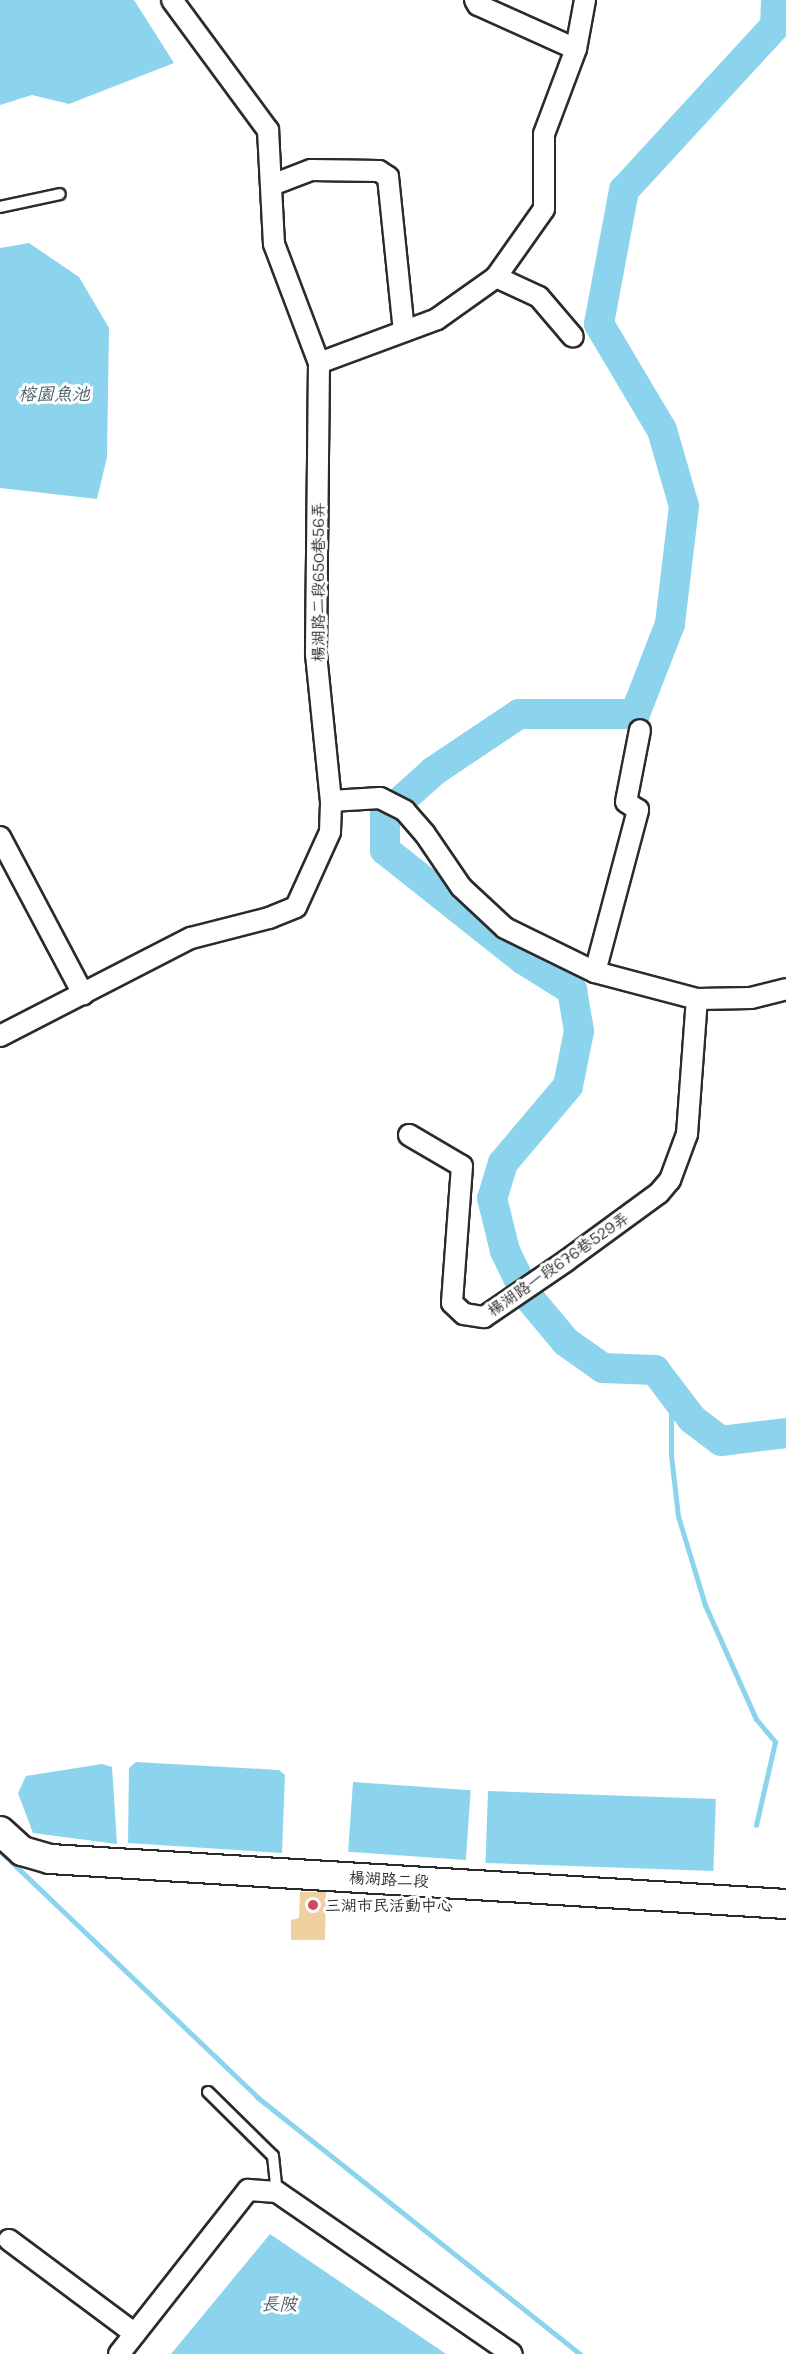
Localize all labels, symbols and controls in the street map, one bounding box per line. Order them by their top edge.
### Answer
water label: 榕園魚池 [18,382,90,404]
street label: 楊湖路二段650巷56弄 [308,502,328,662]
street label: 楊湖路一段676巷529弄 [484,1208,632,1320]
street label: 楊湖路二段 [349,1867,429,1891]
place label: 三湖市民活動中心 [325,1895,453,1915]
marker: 三湖市民活動中心 [306,1898,320,1912]
water label: 長陂 [261,2292,297,2314]

